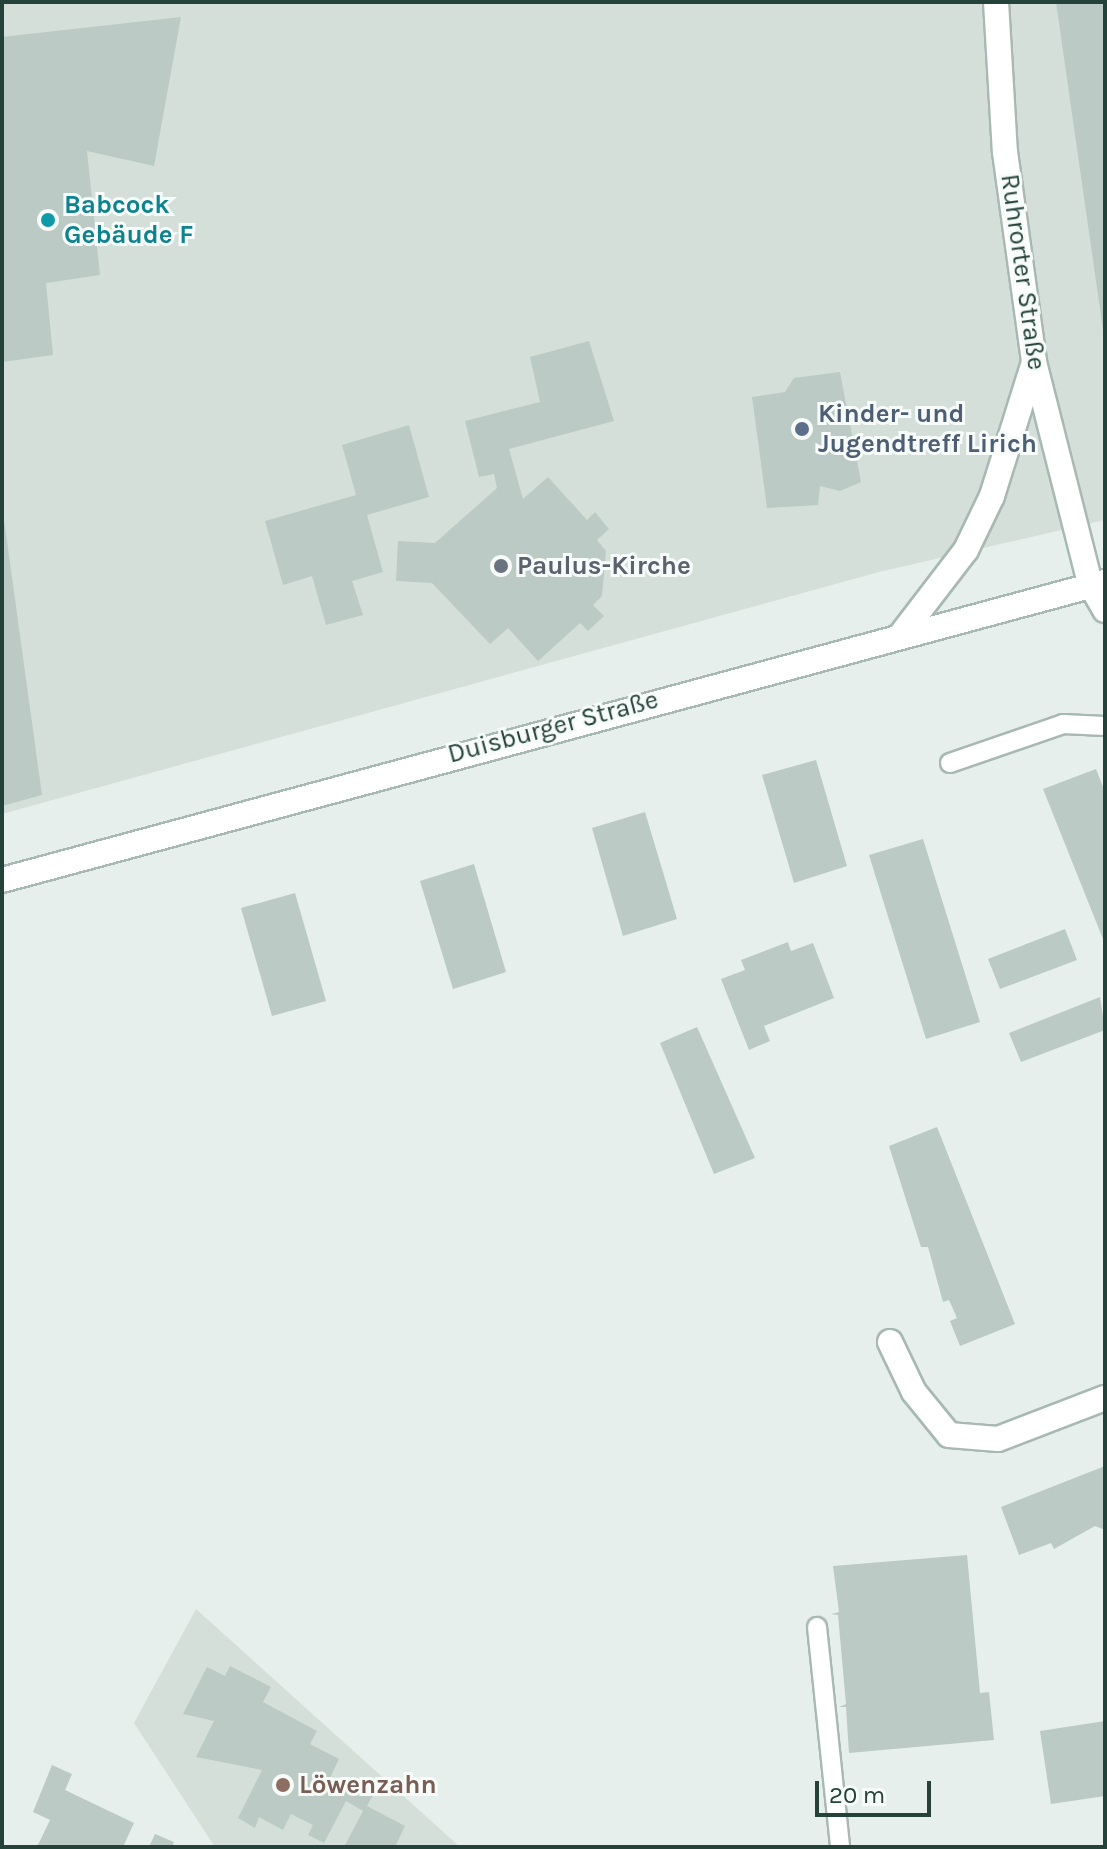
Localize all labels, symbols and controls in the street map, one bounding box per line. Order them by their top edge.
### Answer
street label: Ruhrorter Straße [994,172,1052,372]
place label: Babcock Gebäude F [64,189,193,250]
marker: Babcock Gebäude F [39,211,57,229]
place label: Kinder- und Jugendtreff Lirich [818,398,1037,460]
marker: Kinder- und Jugendtreff Lirich [793,420,811,438]
place label: Paulus-Kirche [517,550,691,582]
marker: Paulus-Kirche [492,557,510,575]
street label: Duisburger Straße [444,684,662,770]
scale bar [819,1765,935,1815]
place label: Löwenzahn [299,1769,437,1801]
marker: Löwenzahn [274,1776,292,1794]
text: 20 m [829,1781,885,1809]

